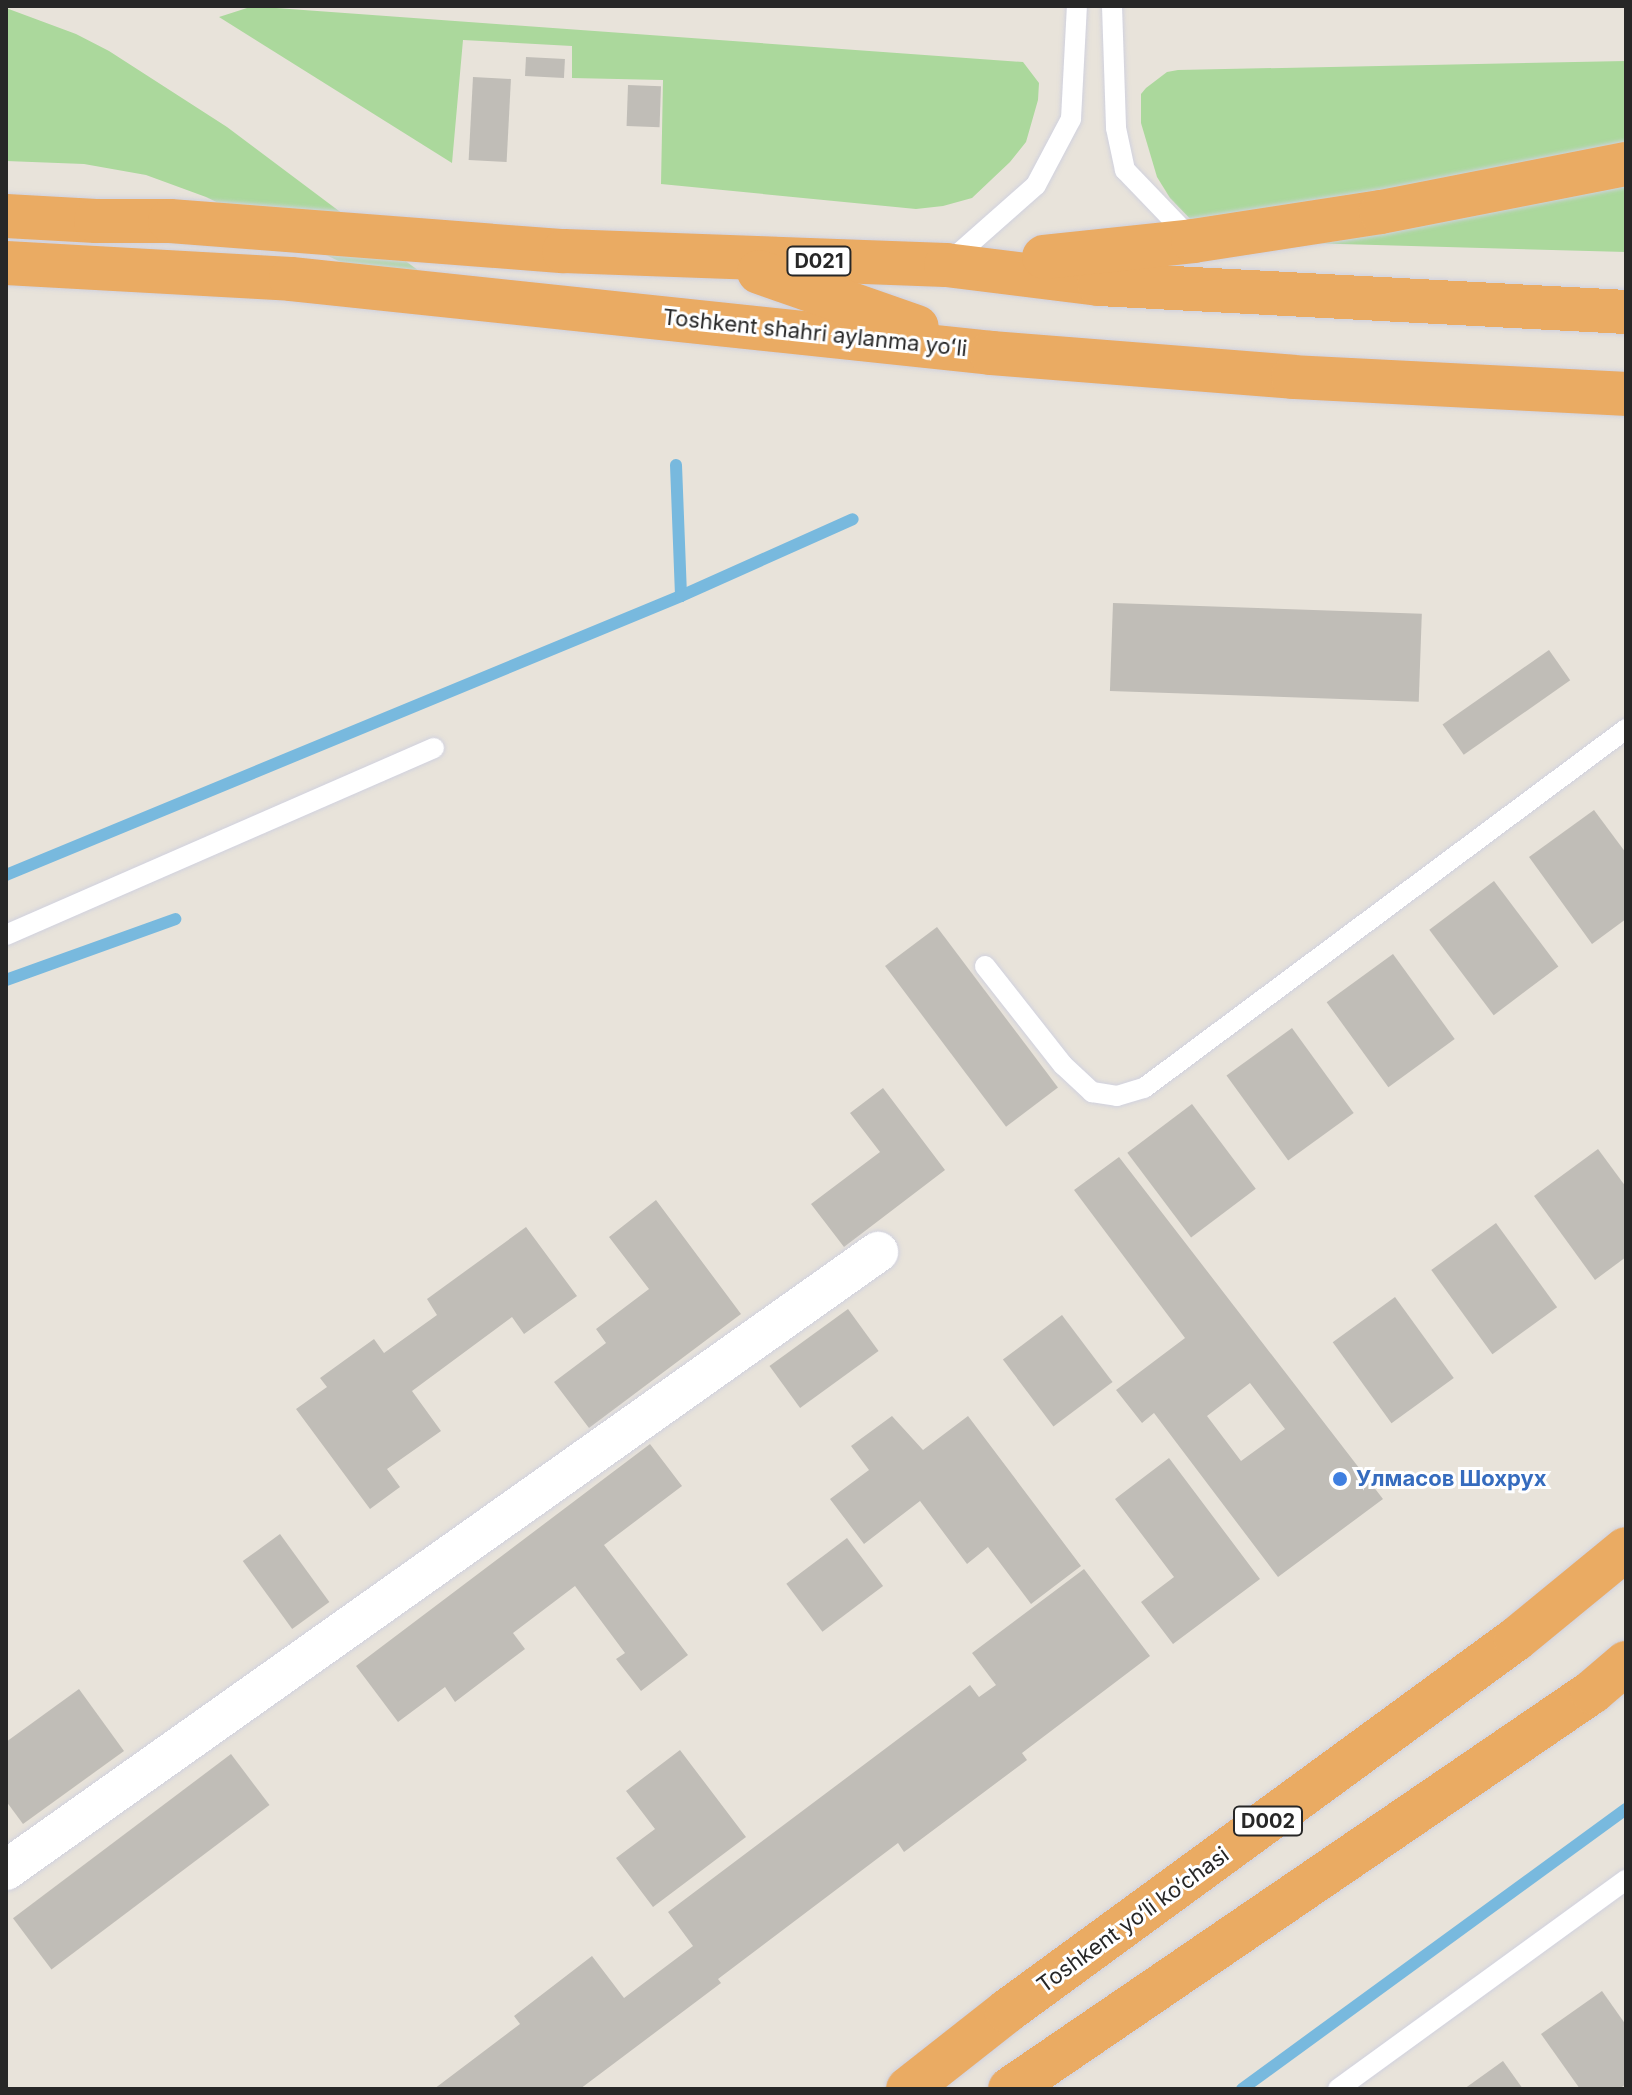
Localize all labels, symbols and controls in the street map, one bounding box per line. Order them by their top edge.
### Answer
road number: D021 [785,245,853,277]
street label: Toshkent shahri aylanma yoʻli [662,304,968,362]
place label: Улмасов Шохрух [1356,1466,1547,1492]
marker: Улмасов Шохрух [1331,1470,1349,1488]
road number: D002 [1232,1805,1304,1837]
street label: Toshkent yo‘li ko‘chasi [1032,1842,1234,1998]

